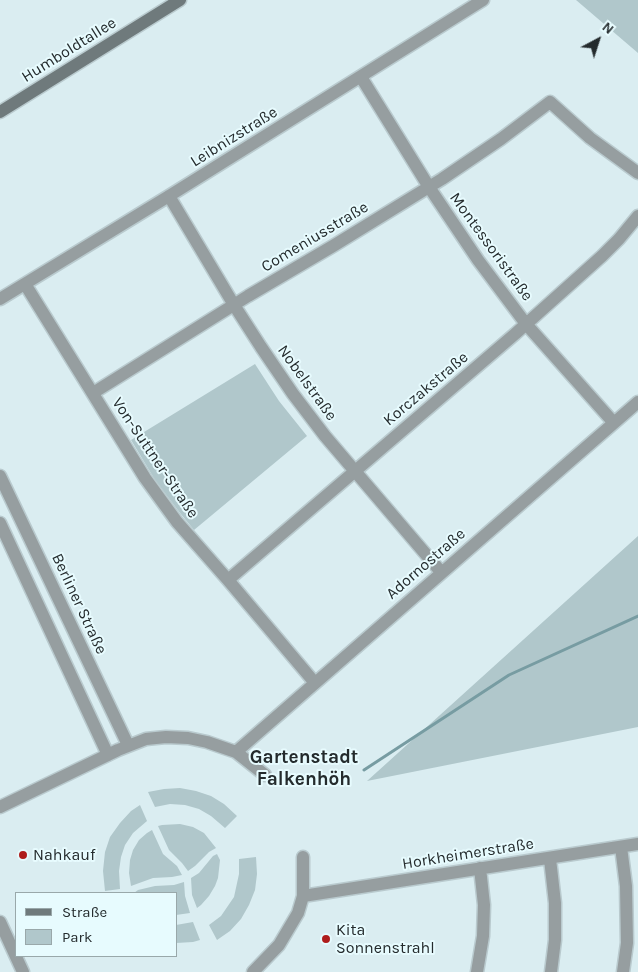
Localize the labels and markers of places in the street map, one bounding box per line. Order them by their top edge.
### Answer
place label: Nahkauf [33,845,95,865]
marker: Nahkauf [17,849,29,861]
place label: Kita Sonnenstrahl [336,920,435,958]
marker: Kita Sonnenstrahl [320,933,332,945]

